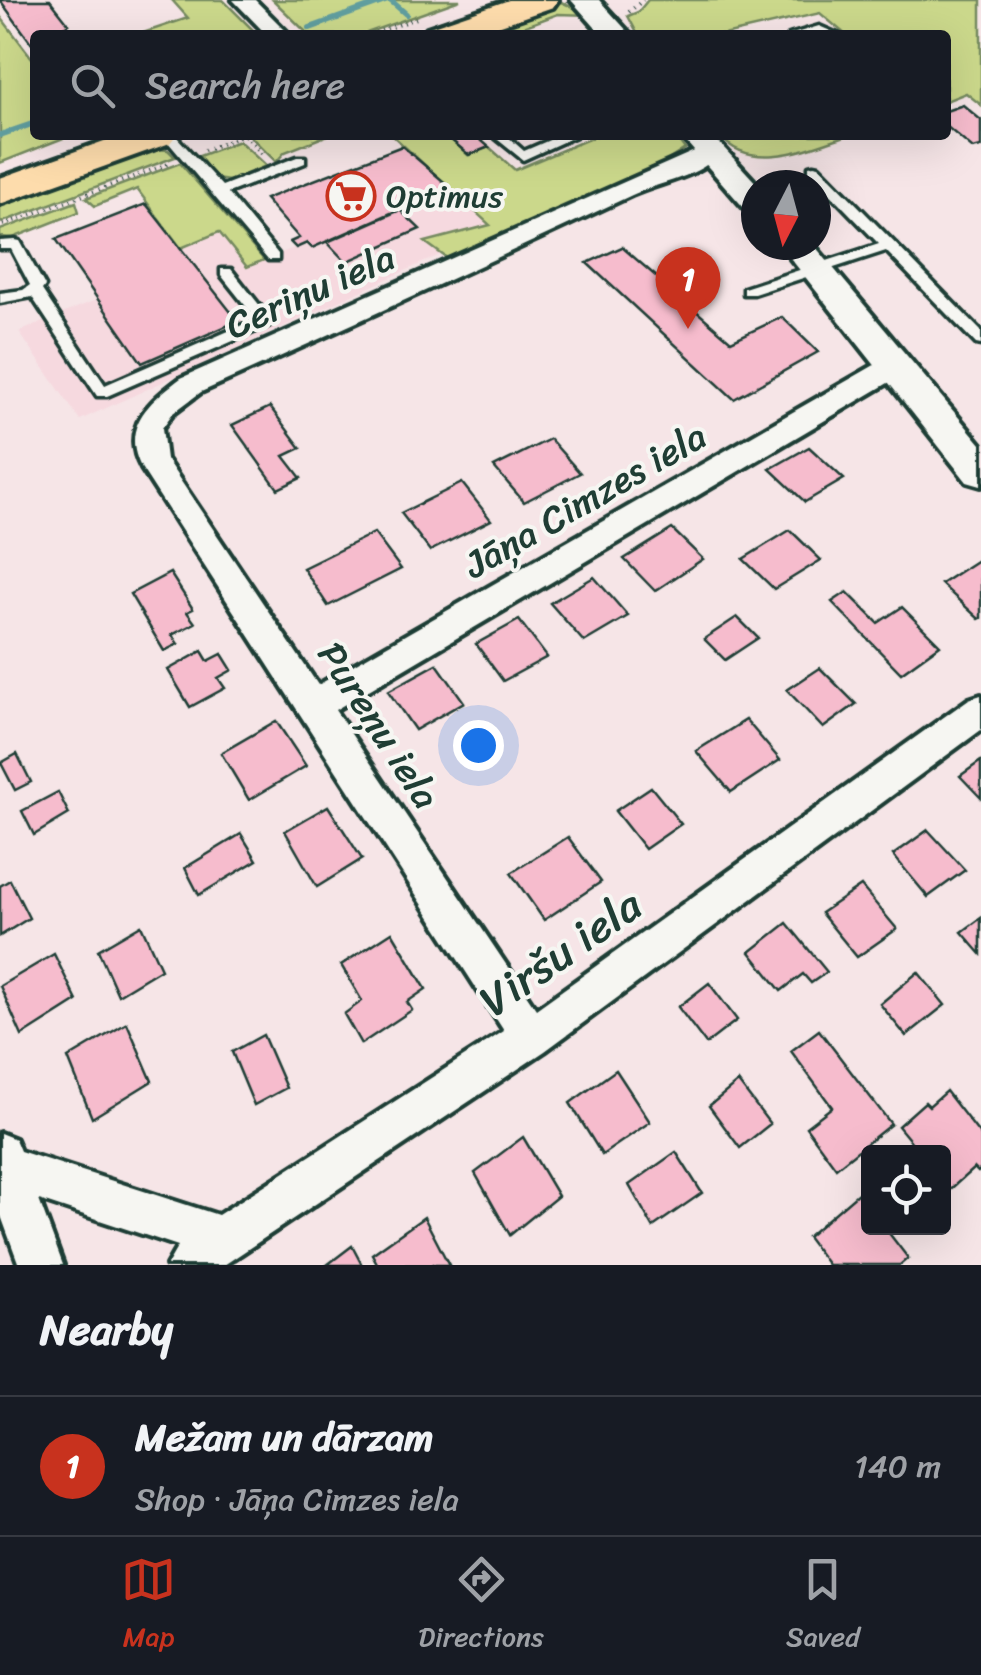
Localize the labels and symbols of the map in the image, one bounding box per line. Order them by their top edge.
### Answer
place label: Optimus [386,168,503,225]
supermarket icon: Optimus [325,170,377,222]
north arrow [741,170,831,260]
street label: Ceriņu iela [214,224,406,359]
pin: 1 [656,246,720,329]
street label: Jāņa Cimzes iela [449,404,720,598]
street label: Pureņu iela [299,628,458,823]
your location [453,720,504,771]
street label: Viršu iela [462,867,660,1039]

